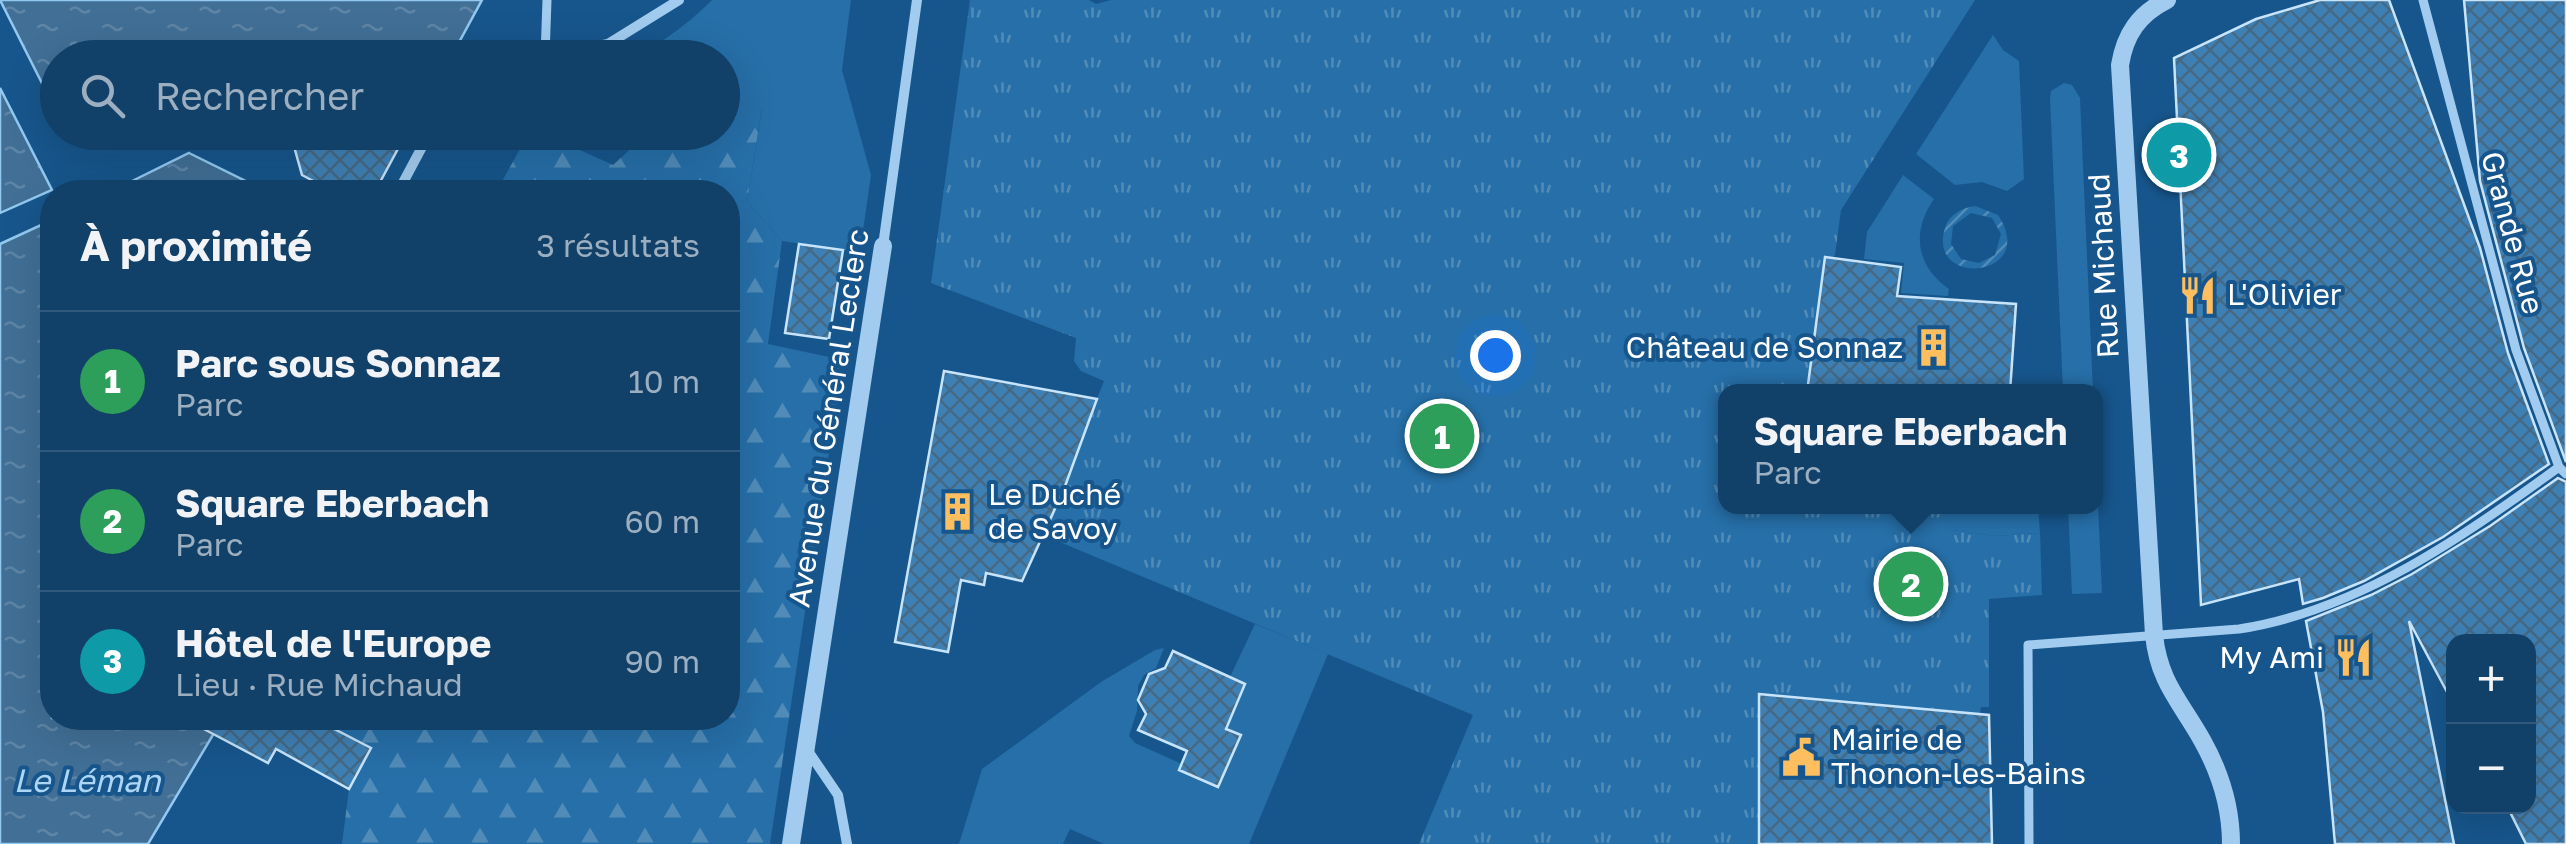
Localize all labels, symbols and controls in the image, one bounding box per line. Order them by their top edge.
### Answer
search box [40,40,740,150]
icon: search [75,68,130,123]
text: Rechercher [155,73,364,118]
pin: 3 [2146,118,2212,192]
street label: Grande Rue [2474,148,2552,318]
street label: Rue Michaud [2080,173,2126,359]
text: À proximité [80,220,312,270]
text: 3 résultats [536,226,700,264]
street label: Avenue du Général Leclerc [780,226,876,609]
restaurant icon: L'Olivier [2176,274,2218,316]
place label: L'Olivier [2227,276,2342,312]
building icon: Château de Sonnaz [1912,327,1954,369]
place label: Château de Sonnaz [1626,329,1903,365]
your location [1470,330,1521,381]
text: Parc sous Sonnaz [175,340,501,385]
text: 1 [104,362,121,400]
text: 10 m [628,362,700,400]
popup [1718,384,2103,514]
text: Parc [175,385,243,423]
pin: 1 [1410,398,1474,474]
text: Square Eberbach [1753,408,2068,453]
text: Parc [1753,453,1822,491]
place label: Le Duché de Savoy [988,476,1121,546]
text: Square Eberbach [175,480,489,525]
building icon: Le Duché de Savoy [937,491,979,533]
text: 2 [103,502,122,540]
text: 60 m [624,502,700,540]
text: Parc [175,525,243,563]
pin: 2 [1878,546,1944,622]
text: Hôtel de l'Europe [175,620,491,665]
map controls [2446,634,2536,814]
button: + [2446,634,2536,724]
restaurant icon: My Ami [2333,637,2375,679]
place label: My Ami [2219,639,2324,675]
text: 3 [103,642,122,680]
text: 90 m [624,642,700,680]
text: Lieu · Rue Michaud [175,665,463,703]
place label: Mairie de Thonon-les-Bains [1831,721,2086,791]
button: − [2446,724,2536,814]
public building icon: Mairie de Thonon-les-Bains [1780,736,1822,778]
water label: Le Léman [13,761,162,799]

